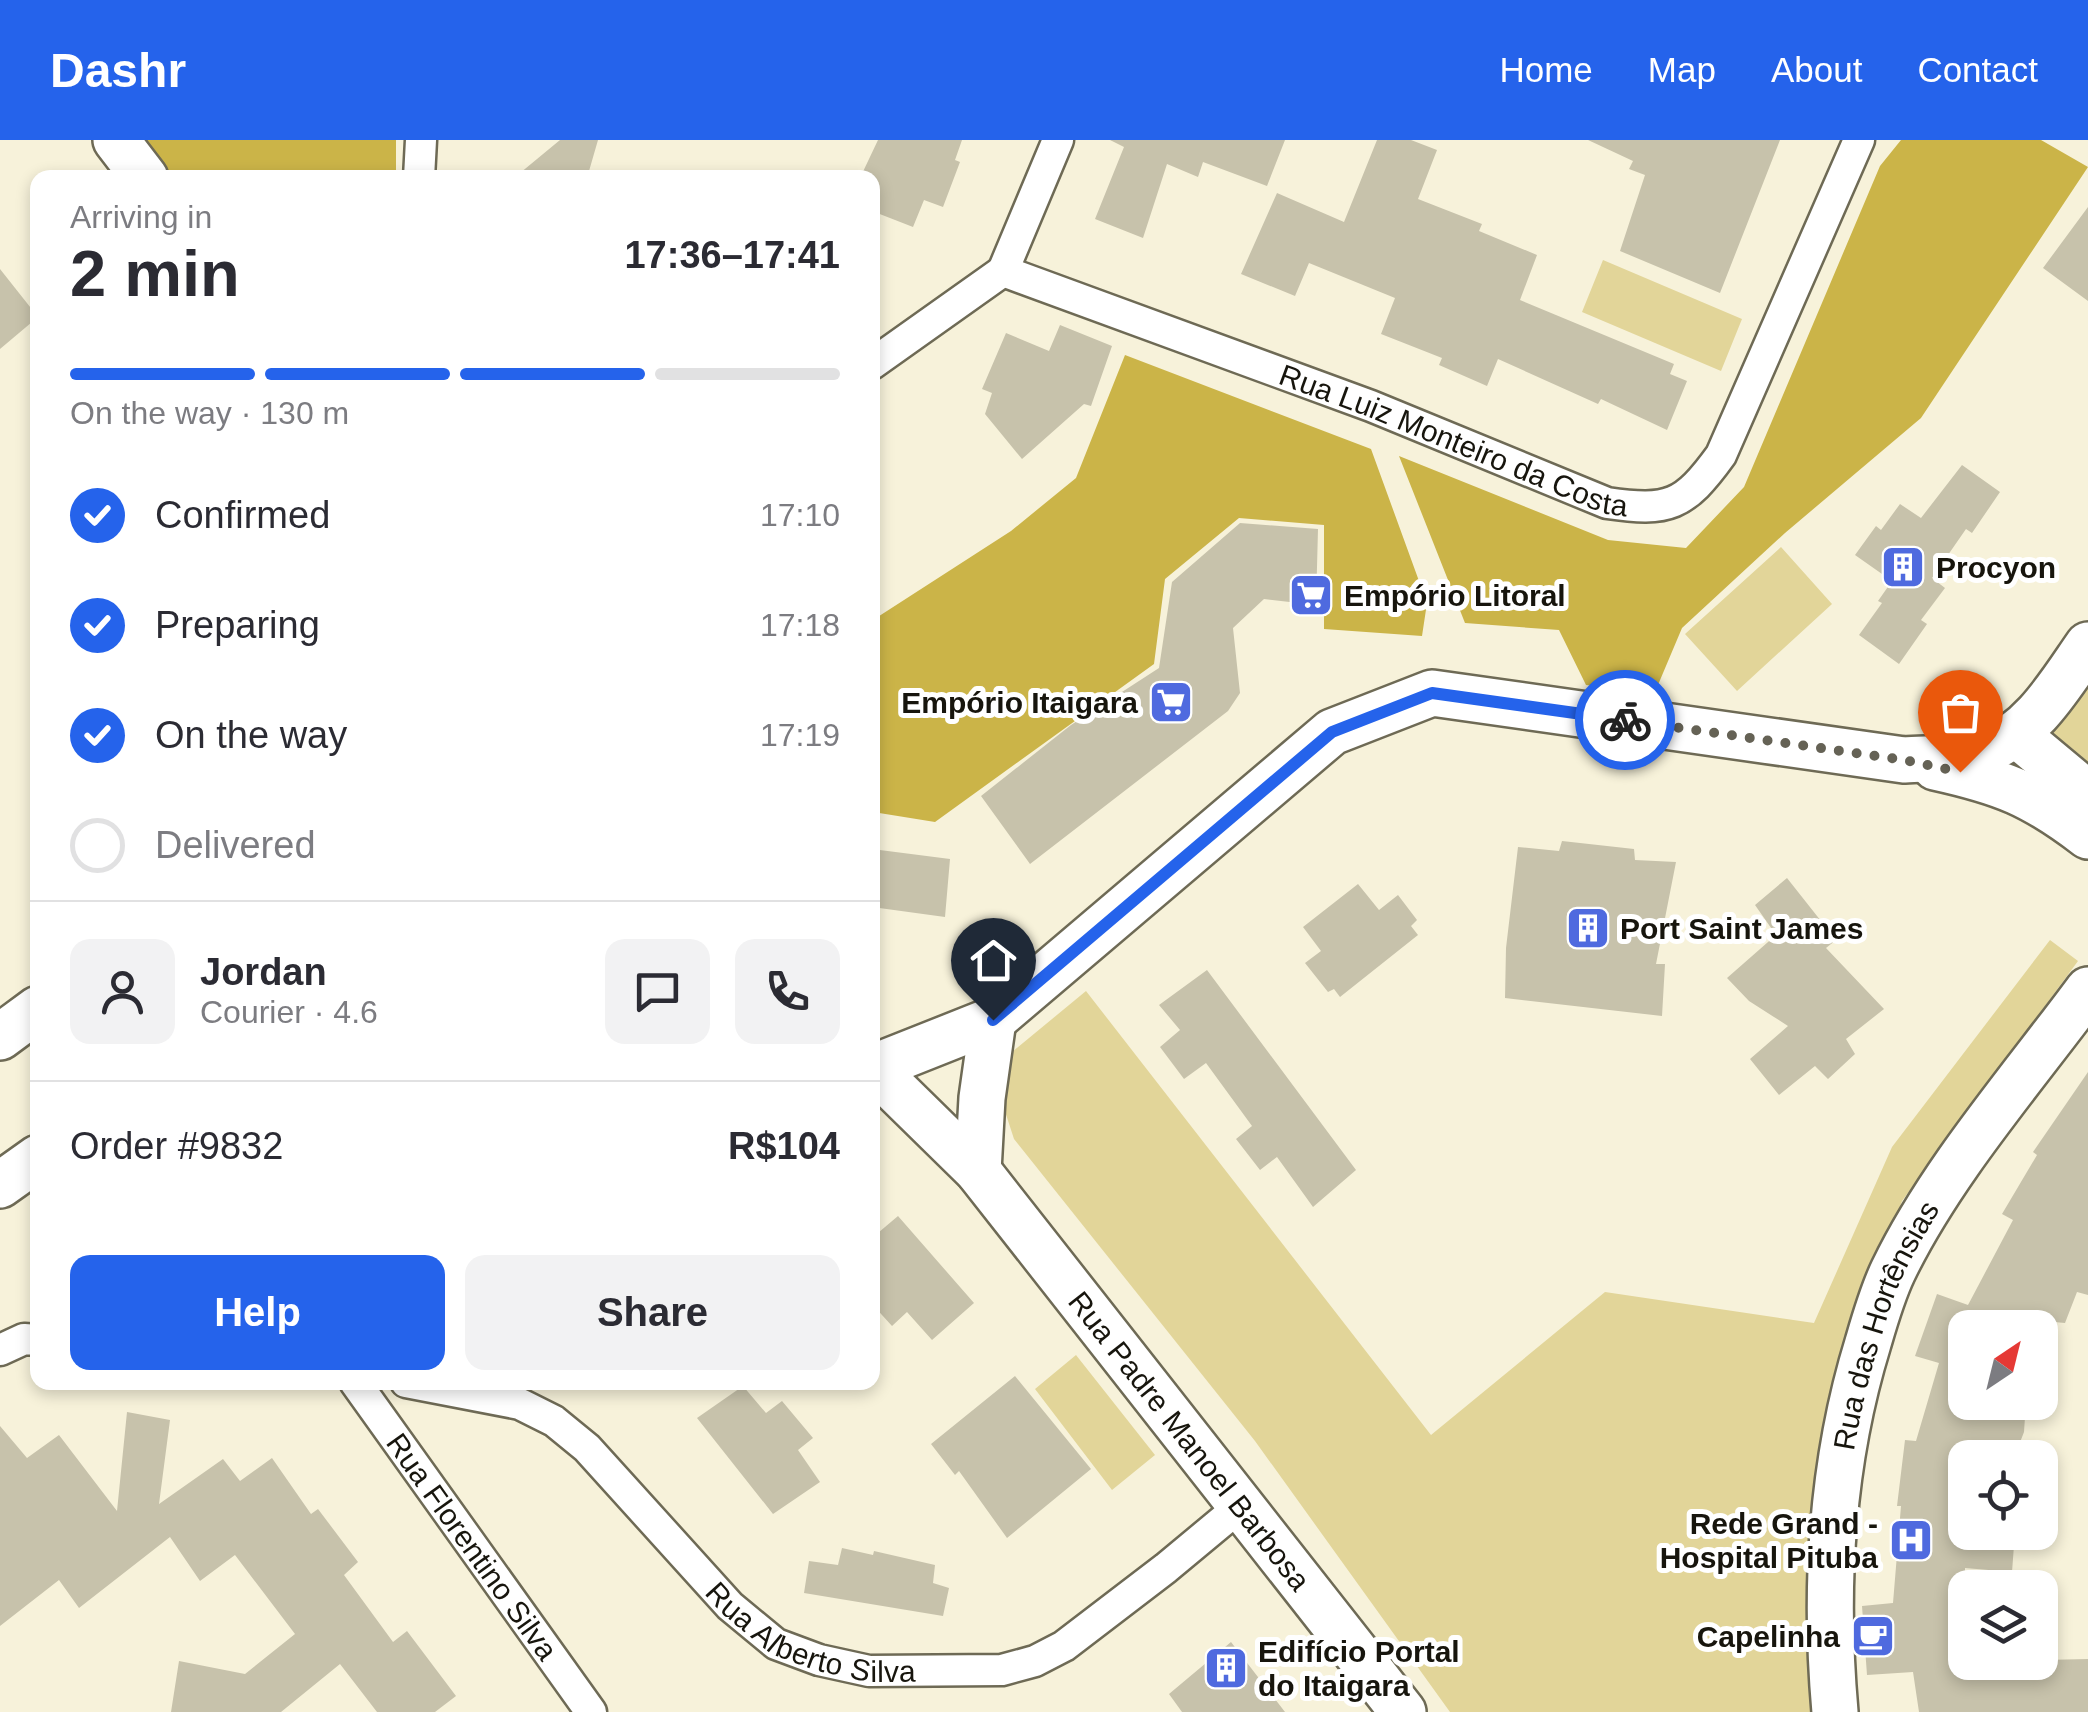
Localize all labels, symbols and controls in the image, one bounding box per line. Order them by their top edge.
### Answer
text: Dashr [50,44,186,97]
text: Home [1499,50,1593,89]
text: Map [1648,50,1716,89]
text: About [1771,50,1862,89]
text: Contact [1917,50,2038,89]
text: Arriving in [70,199,212,235]
text: 17:36–17:41 [624,234,840,276]
text: 2 min [70,237,240,310]
street label: Rua Luiz Monteiro da Costa [1275,357,1630,522]
text: On the way · 130 m [70,395,349,431]
icon: check [70,488,125,543]
text: Confirmed [155,494,330,536]
text: 17:10 [760,497,840,533]
building icon: Procyon [1880,544,1926,590]
place label: Procyon [1936,551,2056,584]
supermarket icon: Empório Litoral [1288,572,1334,618]
place label: Empório Litoral [1344,579,1566,612]
icon: check [70,598,125,653]
text: Preparing [155,604,320,646]
text: 17:18 [760,607,840,643]
courier [1575,670,1675,770]
pin [1918,670,2003,773]
supermarket icon: Empório Itaigara [1148,679,1194,725]
icon: bag [1933,685,1988,740]
place label: Empório Itaigara [901,686,1138,719]
icon: bike [1598,693,1653,748]
icon: check [70,708,125,763]
text: On the way [155,714,347,756]
text: 17:19 [760,717,840,753]
text: Delivered [155,824,316,866]
building icon: Port Saint James [1565,905,1611,951]
place label: Port Saint James [1620,912,1863,945]
pin [951,918,1036,1021]
icon: home [966,933,1021,988]
button: person [70,939,175,1044]
button: chat [605,939,710,1044]
button: phone [735,939,840,1044]
text: Jordan [200,951,327,993]
text: Courier · 4.6 [200,994,378,1030]
text: Order #9832 [70,1125,283,1167]
text: R$104 [728,1125,840,1167]
street label: Rua das Hortênsias [1827,1195,1945,1452]
button: Help [70,1255,445,1370]
button: Share [465,1255,840,1370]
street label: Rua Padre Manoel Barbosa [1062,1285,1317,1597]
north arrow [1948,1310,2058,1420]
map controls [1948,1310,2058,1680]
street label: Rua Florentino Silva [380,1427,565,1666]
button: locate [1948,1440,2058,1550]
place label: Rede Grand - Hospital Pituba [1660,1507,1878,1574]
hospital icon: Rede Grand - Hospital Pituba [1888,1517,1934,1563]
button: layers [1948,1570,2058,1680]
street label: Rua Alberto Silva [700,1575,916,1687]
cafe icon: Capelinha [1850,1613,1896,1659]
place label: Capelinha [1697,1620,1840,1653]
place label: Edifício Portal do Itaigara [1258,1635,1460,1702]
building icon: Edifício Portal do Itaigara [1203,1645,1249,1691]

